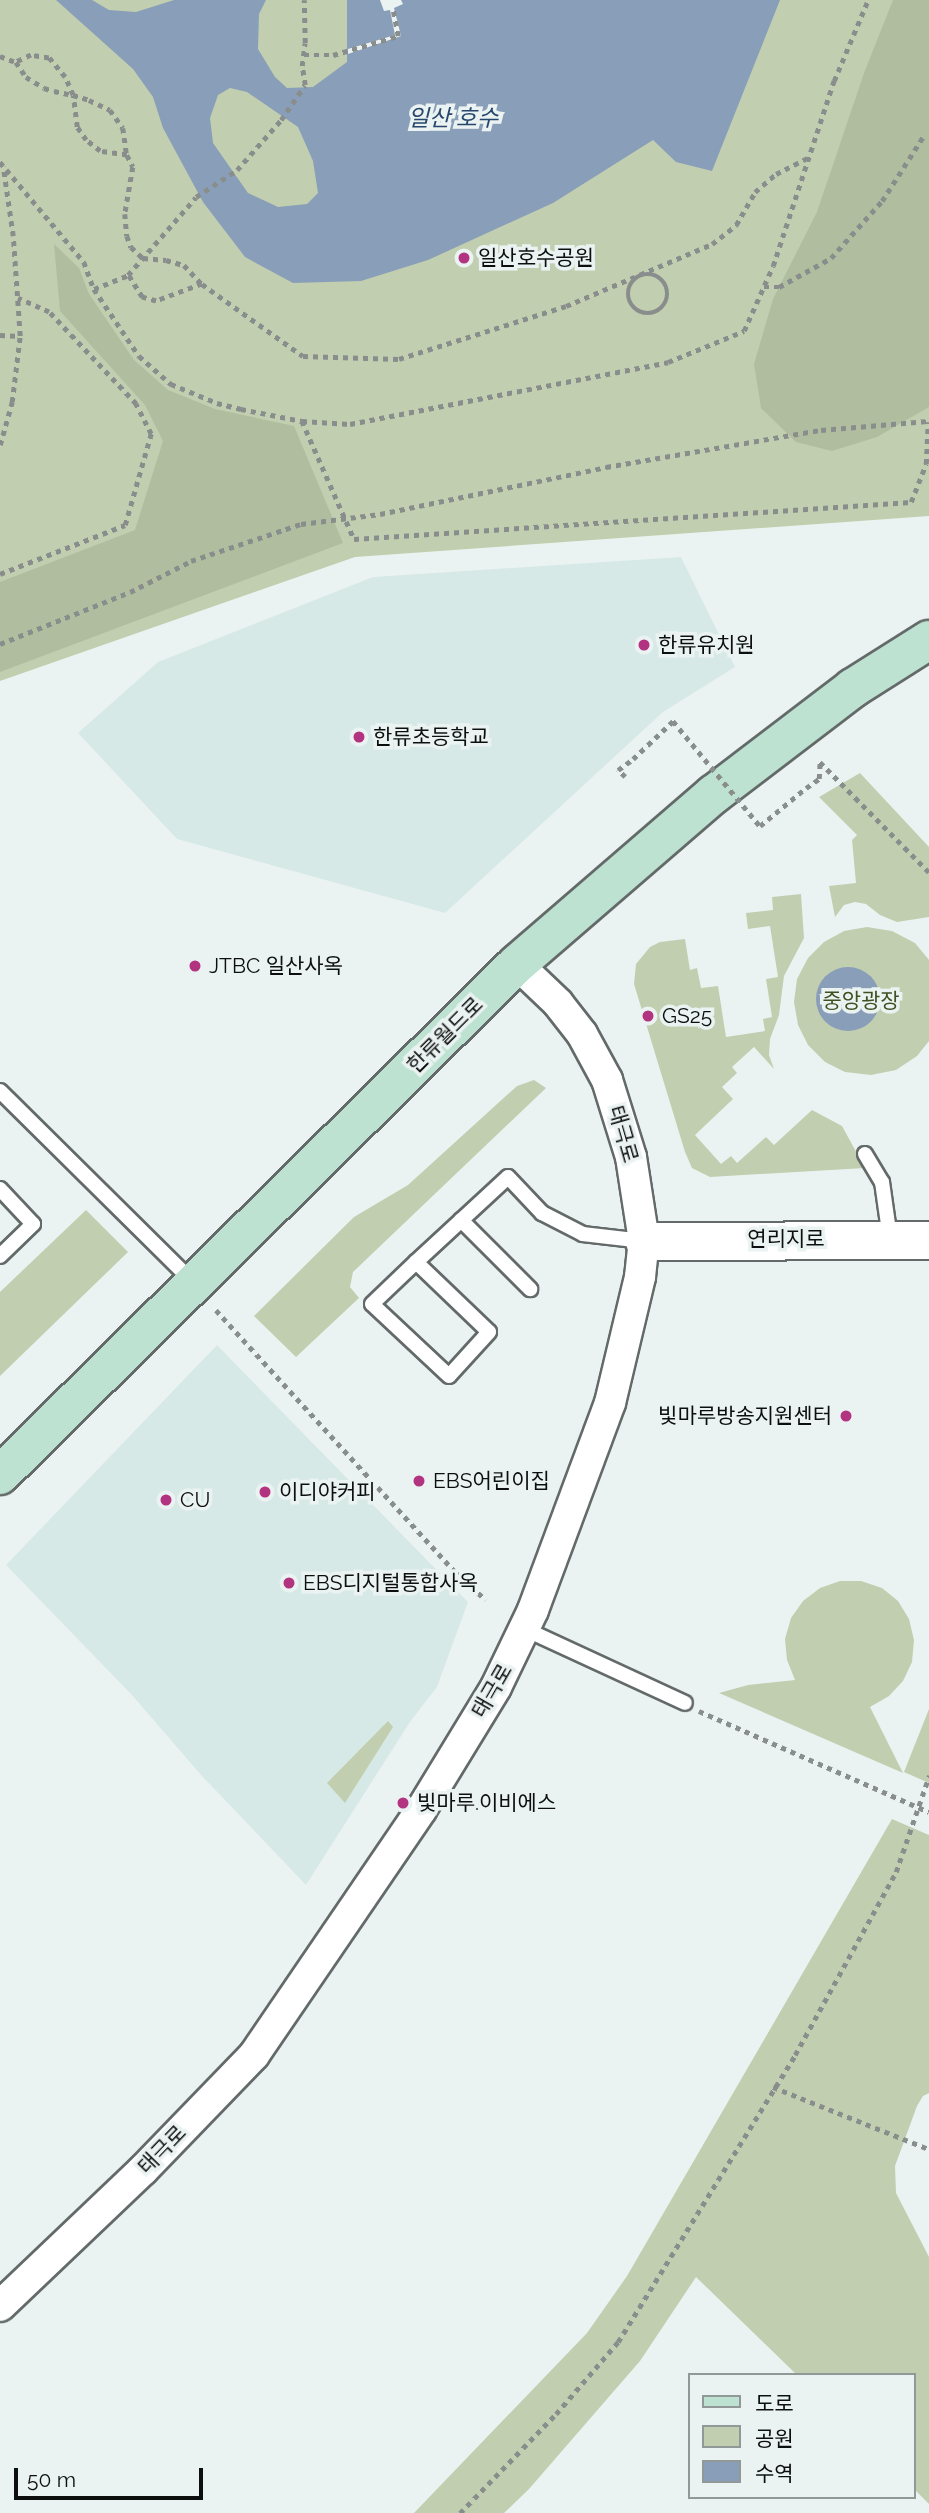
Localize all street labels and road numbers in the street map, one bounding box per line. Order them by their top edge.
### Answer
street label: 한류월드로 [402,992,488,1078]
street label: 태극로 [603,1103,643,1165]
street label: 연리지로 [747,1226,825,1252]
street label: 태극로 [467,1660,517,1722]
street label: 태극로 [133,2120,191,2180]

